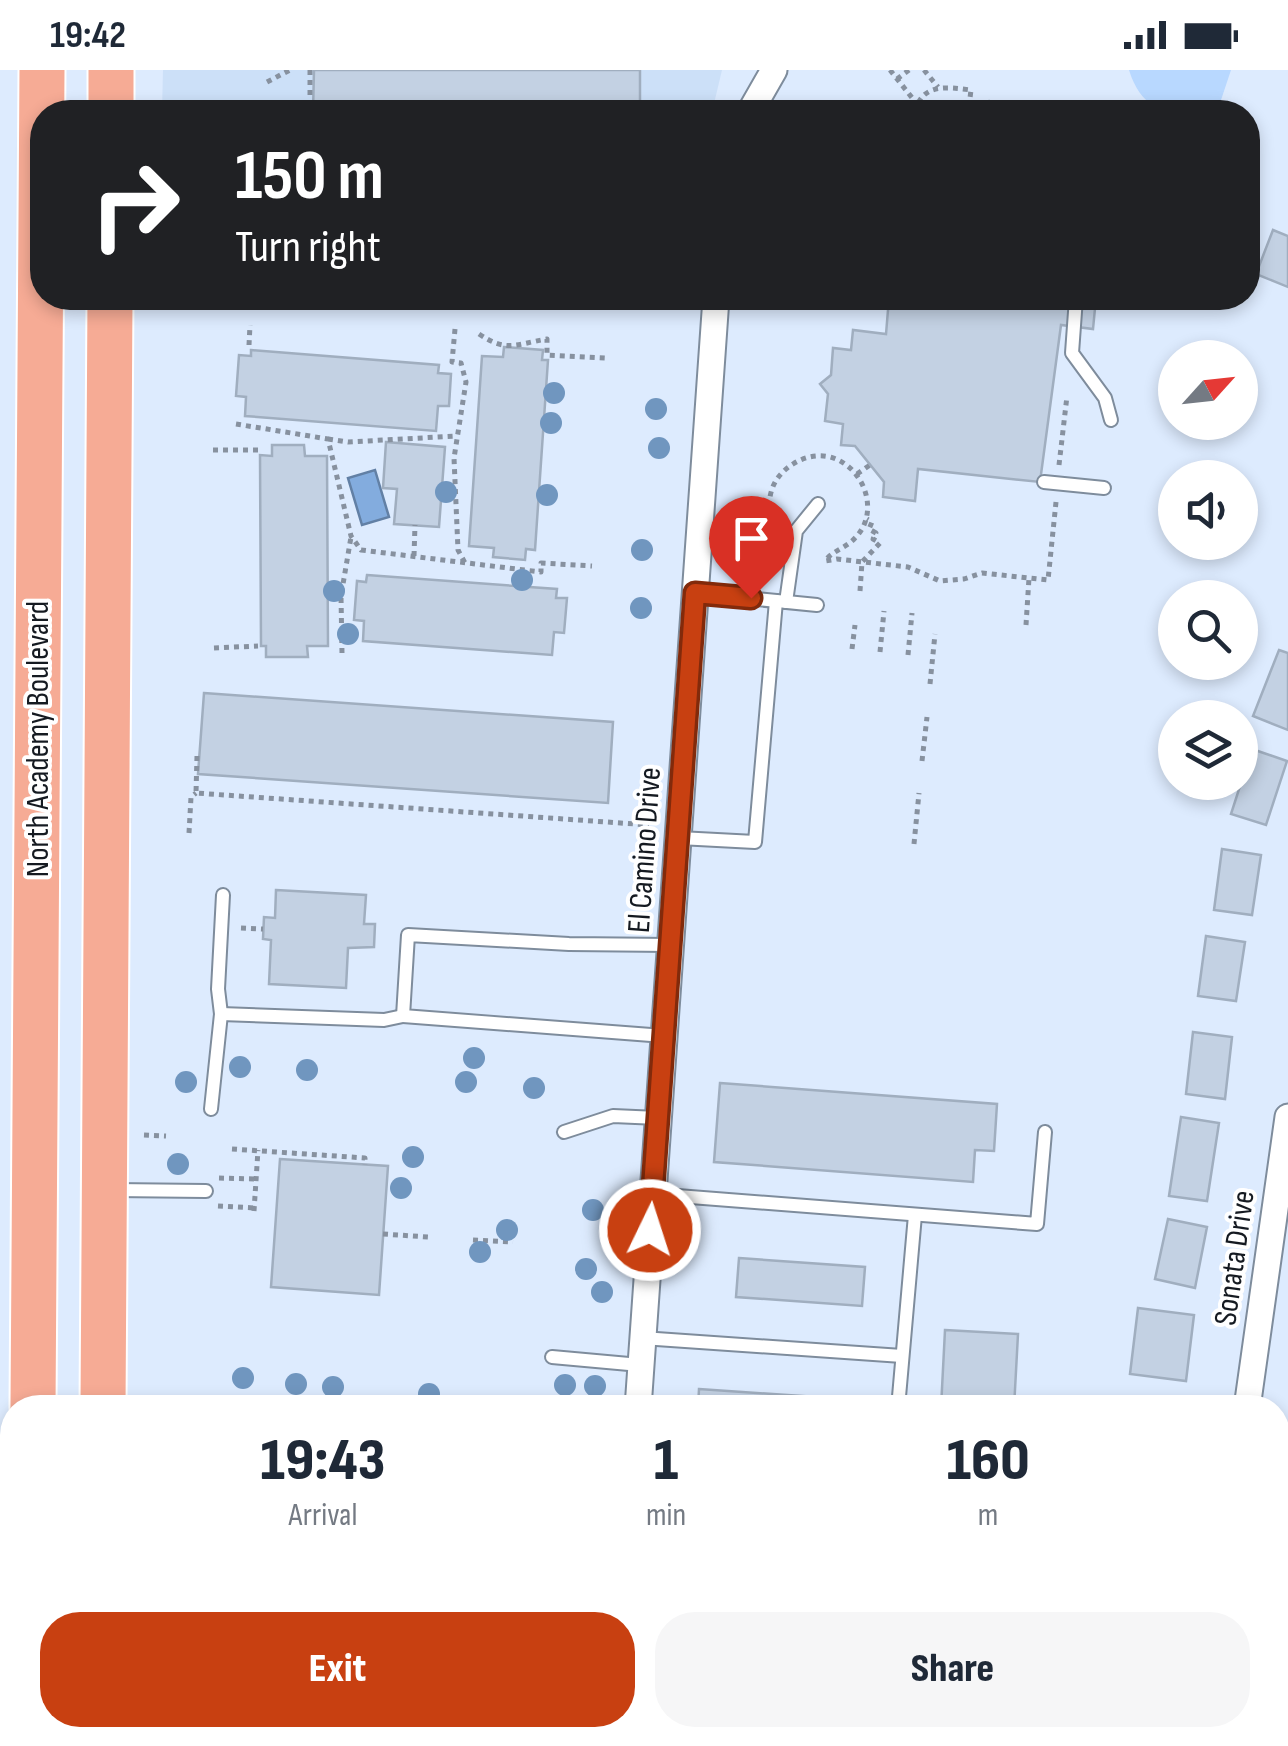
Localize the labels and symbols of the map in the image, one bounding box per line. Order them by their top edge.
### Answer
north arrow [1158,340,1258,440]
pin [709,496,794,599]
street label: North Academy Boulevard [19,601,58,877]
street label: El Camino Drive [620,766,670,934]
position arrow [598,1178,702,1282]
street label: Sonata Drive [1206,1188,1264,1328]

